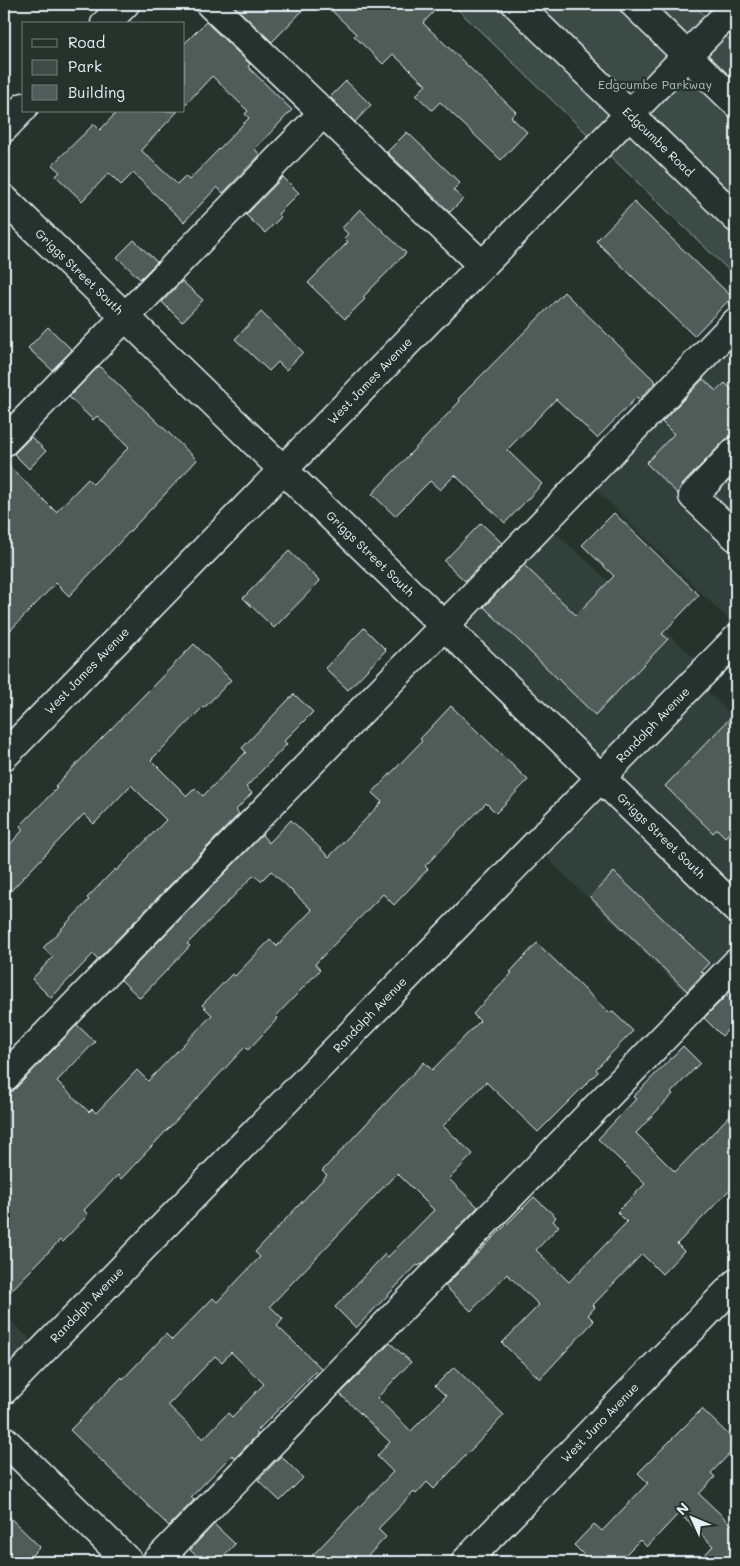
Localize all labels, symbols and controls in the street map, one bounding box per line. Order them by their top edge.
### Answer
legend [22,22,185,112]
text: Road [68,32,105,52]
text: Park [68,56,102,76]
park label: Edgcumbe Parkway [598,76,712,92]
text: Building [68,82,125,102]
street label: Edgcumbe Road [620,103,698,180]
street label: Griggs Street South [32,225,127,318]
street label: West James Avenue [324,333,415,427]
street label: Griggs Street South [323,507,418,600]
street label: West James Avenue [41,623,132,717]
street label: Randolph Avenue [612,683,692,766]
street label: Griggs Street South [614,789,709,882]
street label: Randolph Avenue [329,973,409,1056]
street label: Randolph Avenue [46,1263,126,1346]
street label: West Juno Avenue [557,1379,642,1466]
north arrow [668,1494,718,1544]
text: N [672,1498,693,1519]

